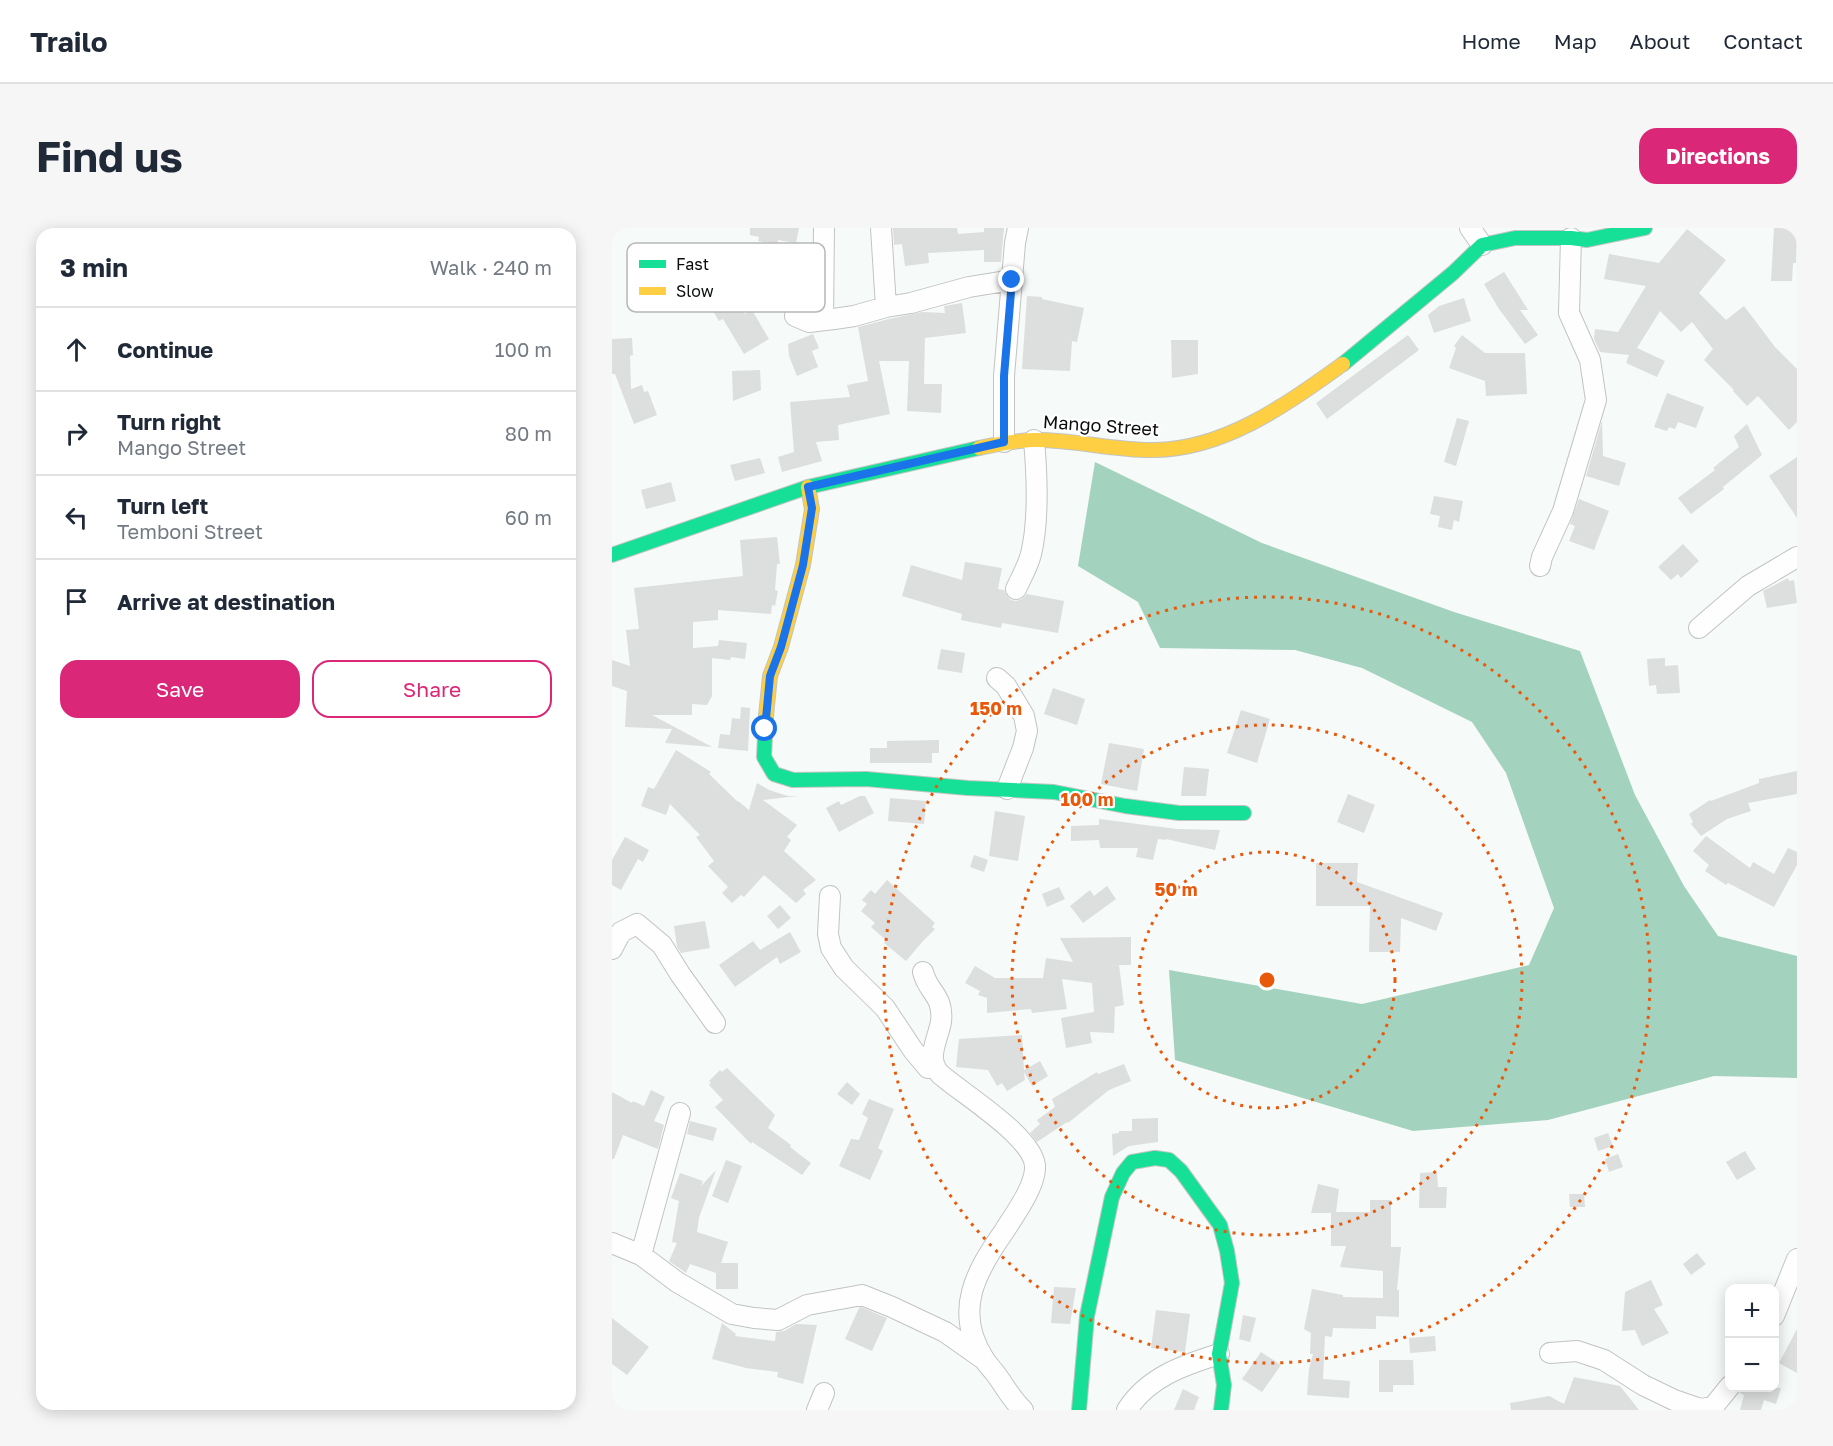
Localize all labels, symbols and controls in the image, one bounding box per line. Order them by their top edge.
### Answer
text: Trailo [30,25,108,58]
text: Home [1461,28,1521,54]
text: Map [1554,28,1597,54]
text: About [1630,28,1690,54]
text: Contact [1723,28,1803,54]
button: Directions [1639,128,1797,184]
text: Find us [36,131,183,181]
legend [627,243,825,312]
text: 3 min [60,252,128,283]
text: Fast [676,254,709,274]
text: Walk · 240 m [430,255,552,279]
route end [998,266,1024,292]
text: Slow [676,281,714,301]
icon: ahead [60,333,93,366]
text: Continue [117,336,213,363]
text: 100 m [495,337,552,361]
text: Turn right [117,408,221,435]
street label: Mango Street [1042,410,1160,440]
icon: right [60,417,93,450]
text: 80 m [505,421,552,445]
text: Mango Street [117,435,246,459]
text: Turn left [117,492,208,519]
icon: left [60,501,93,534]
text: 60 m [505,505,552,529]
text: Temboni Street [117,519,263,543]
icon: arrive [60,585,93,618]
text: Arrive at destination [117,588,335,615]
button: Save [60,660,300,718]
button: Share [312,660,552,718]
text: 150 m [970,697,1022,719]
route start [751,715,777,741]
text: 100 m [1061,788,1113,810]
text: 50 m [1155,878,1197,900]
centre of rings [1257,970,1277,990]
map controls [1725,1284,1779,1392]
button: + [1725,1284,1779,1338]
button: − [1725,1338,1779,1392]

